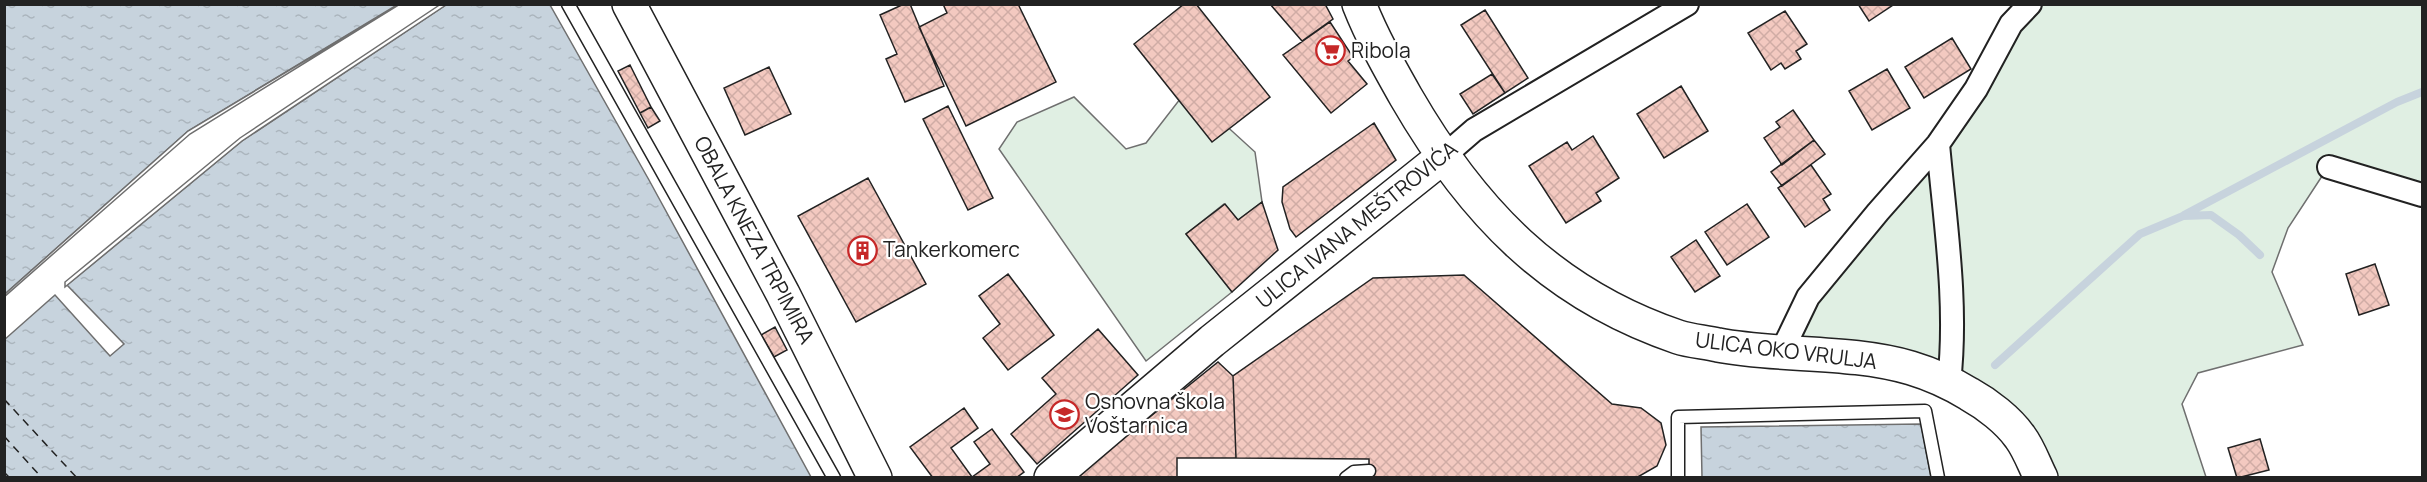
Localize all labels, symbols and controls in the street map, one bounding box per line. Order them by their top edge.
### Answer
supermarket icon: Ribola [1314,35,1346,67]
place label: Ribola [1351,36,1411,64]
street label: OBALA KNEZA TRPIMIRA [688,131,822,348]
street label: ULICA IVANA MEŠTROVIĆA [1250,134,1463,314]
building icon: Tankerkomerc [846,234,878,266]
place label: Tankerkomerc [883,235,1020,263]
street label: ULICA OKO VRULJA [1694,325,1879,375]
place label: Osnovna škola Voštarnica [1085,387,1225,439]
school or university icon: Osnovna škola Voštarnica [1048,398,1080,430]

